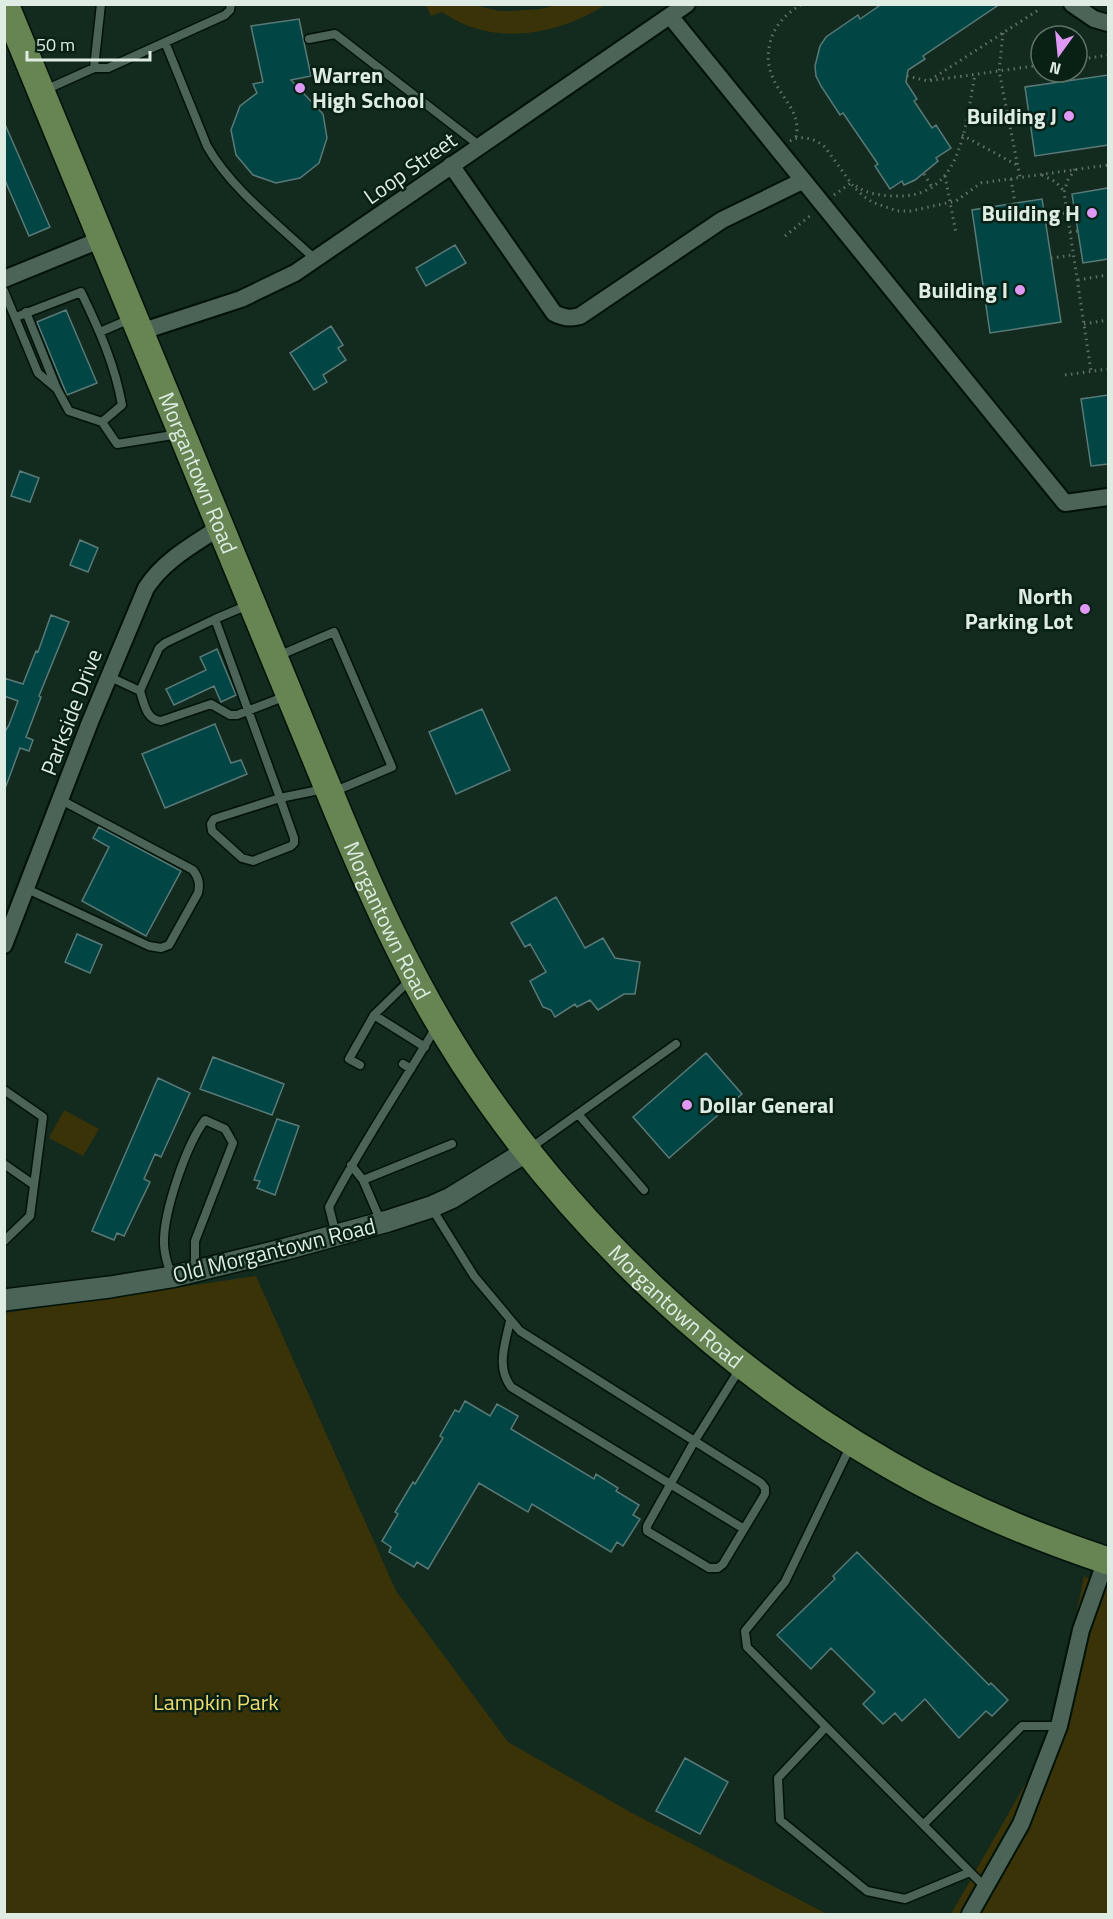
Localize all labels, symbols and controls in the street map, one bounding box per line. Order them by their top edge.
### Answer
scale bar [27,24,150,62]
north arrow [1029,24,1089,84]
text: 50 m [36,31,75,58]
text: N [1047,55,1064,82]
place label: Warren High School [312,58,425,117]
marker: Warren High School [293,81,307,95]
place label: Building J [967,99,1057,133]
marker: Building J [1062,109,1076,123]
street label: Loop Street [357,123,464,213]
place label: Building H [981,196,1080,230]
marker: Building H [1085,206,1099,220]
place label: Building I [918,273,1008,307]
marker: Building I [1013,283,1027,297]
street label: Morgantown Road [150,387,247,559]
place label: North Parking Lot [965,579,1073,638]
marker: North Parking Lot [1078,602,1092,616]
street label: Parkside Drive [31,644,111,780]
street label: Morgantown Road [335,836,440,1006]
place label: Dollar General [699,1088,834,1122]
marker: Dollar General [680,1098,694,1112]
street label: Old Morgantown Road [169,1208,379,1292]
street label: Morgantown Road [600,1237,751,1377]
park label: Lampkin Park [153,1685,279,1719]

